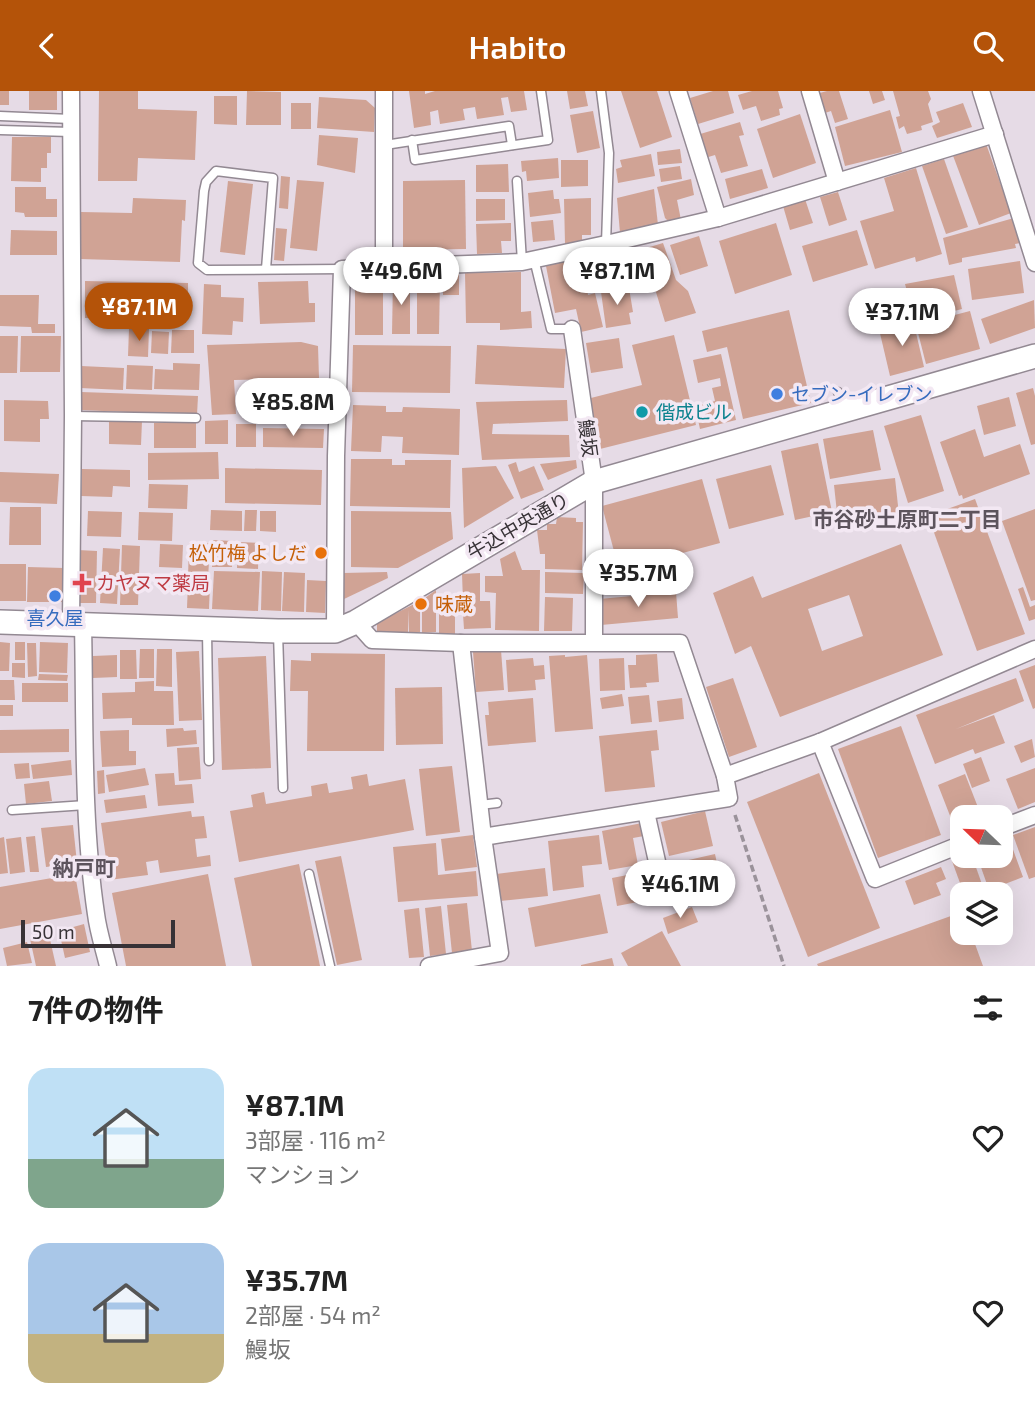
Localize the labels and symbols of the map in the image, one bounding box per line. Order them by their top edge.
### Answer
pin: ¥49.6M [344,247,458,307]
pin: ¥87.1M [560,247,674,307]
pin: ¥87.1M [82,283,196,343]
pin: ¥37.1M [845,289,959,348]
pin: ¥85.8M [236,379,350,438]
place label: セブン-イレブン [791,382,933,405]
marker: セブン-イレブン [769,386,785,402]
place label: 偕成ビル [656,400,732,423]
marker: 偕成ビル [634,404,650,420]
street label: 鰻坂 [574,418,603,458]
street label: 牛込中央通り [463,487,573,564]
district label: 市谷砂土原町二丁目 [813,506,1002,531]
place label: 松竹梅 よしだ [189,541,307,564]
marker: 松竹梅 よしだ [313,545,329,561]
pin: ¥35.7M [581,549,695,609]
place label: カヤヌマ薬局 [96,571,210,594]
marker: カヤヌマ薬局 [74,575,90,591]
marker: 喜久屋 [47,588,63,604]
place label: 味蔵 [435,592,473,615]
marker: 味蔵 [413,596,429,612]
place label: 喜久屋 [26,606,84,629]
north arrow [950,805,1013,868]
district label: 納戸町 [53,855,116,880]
pin: ¥46.1M [623,861,737,920]
scale bar [21,917,175,949]

